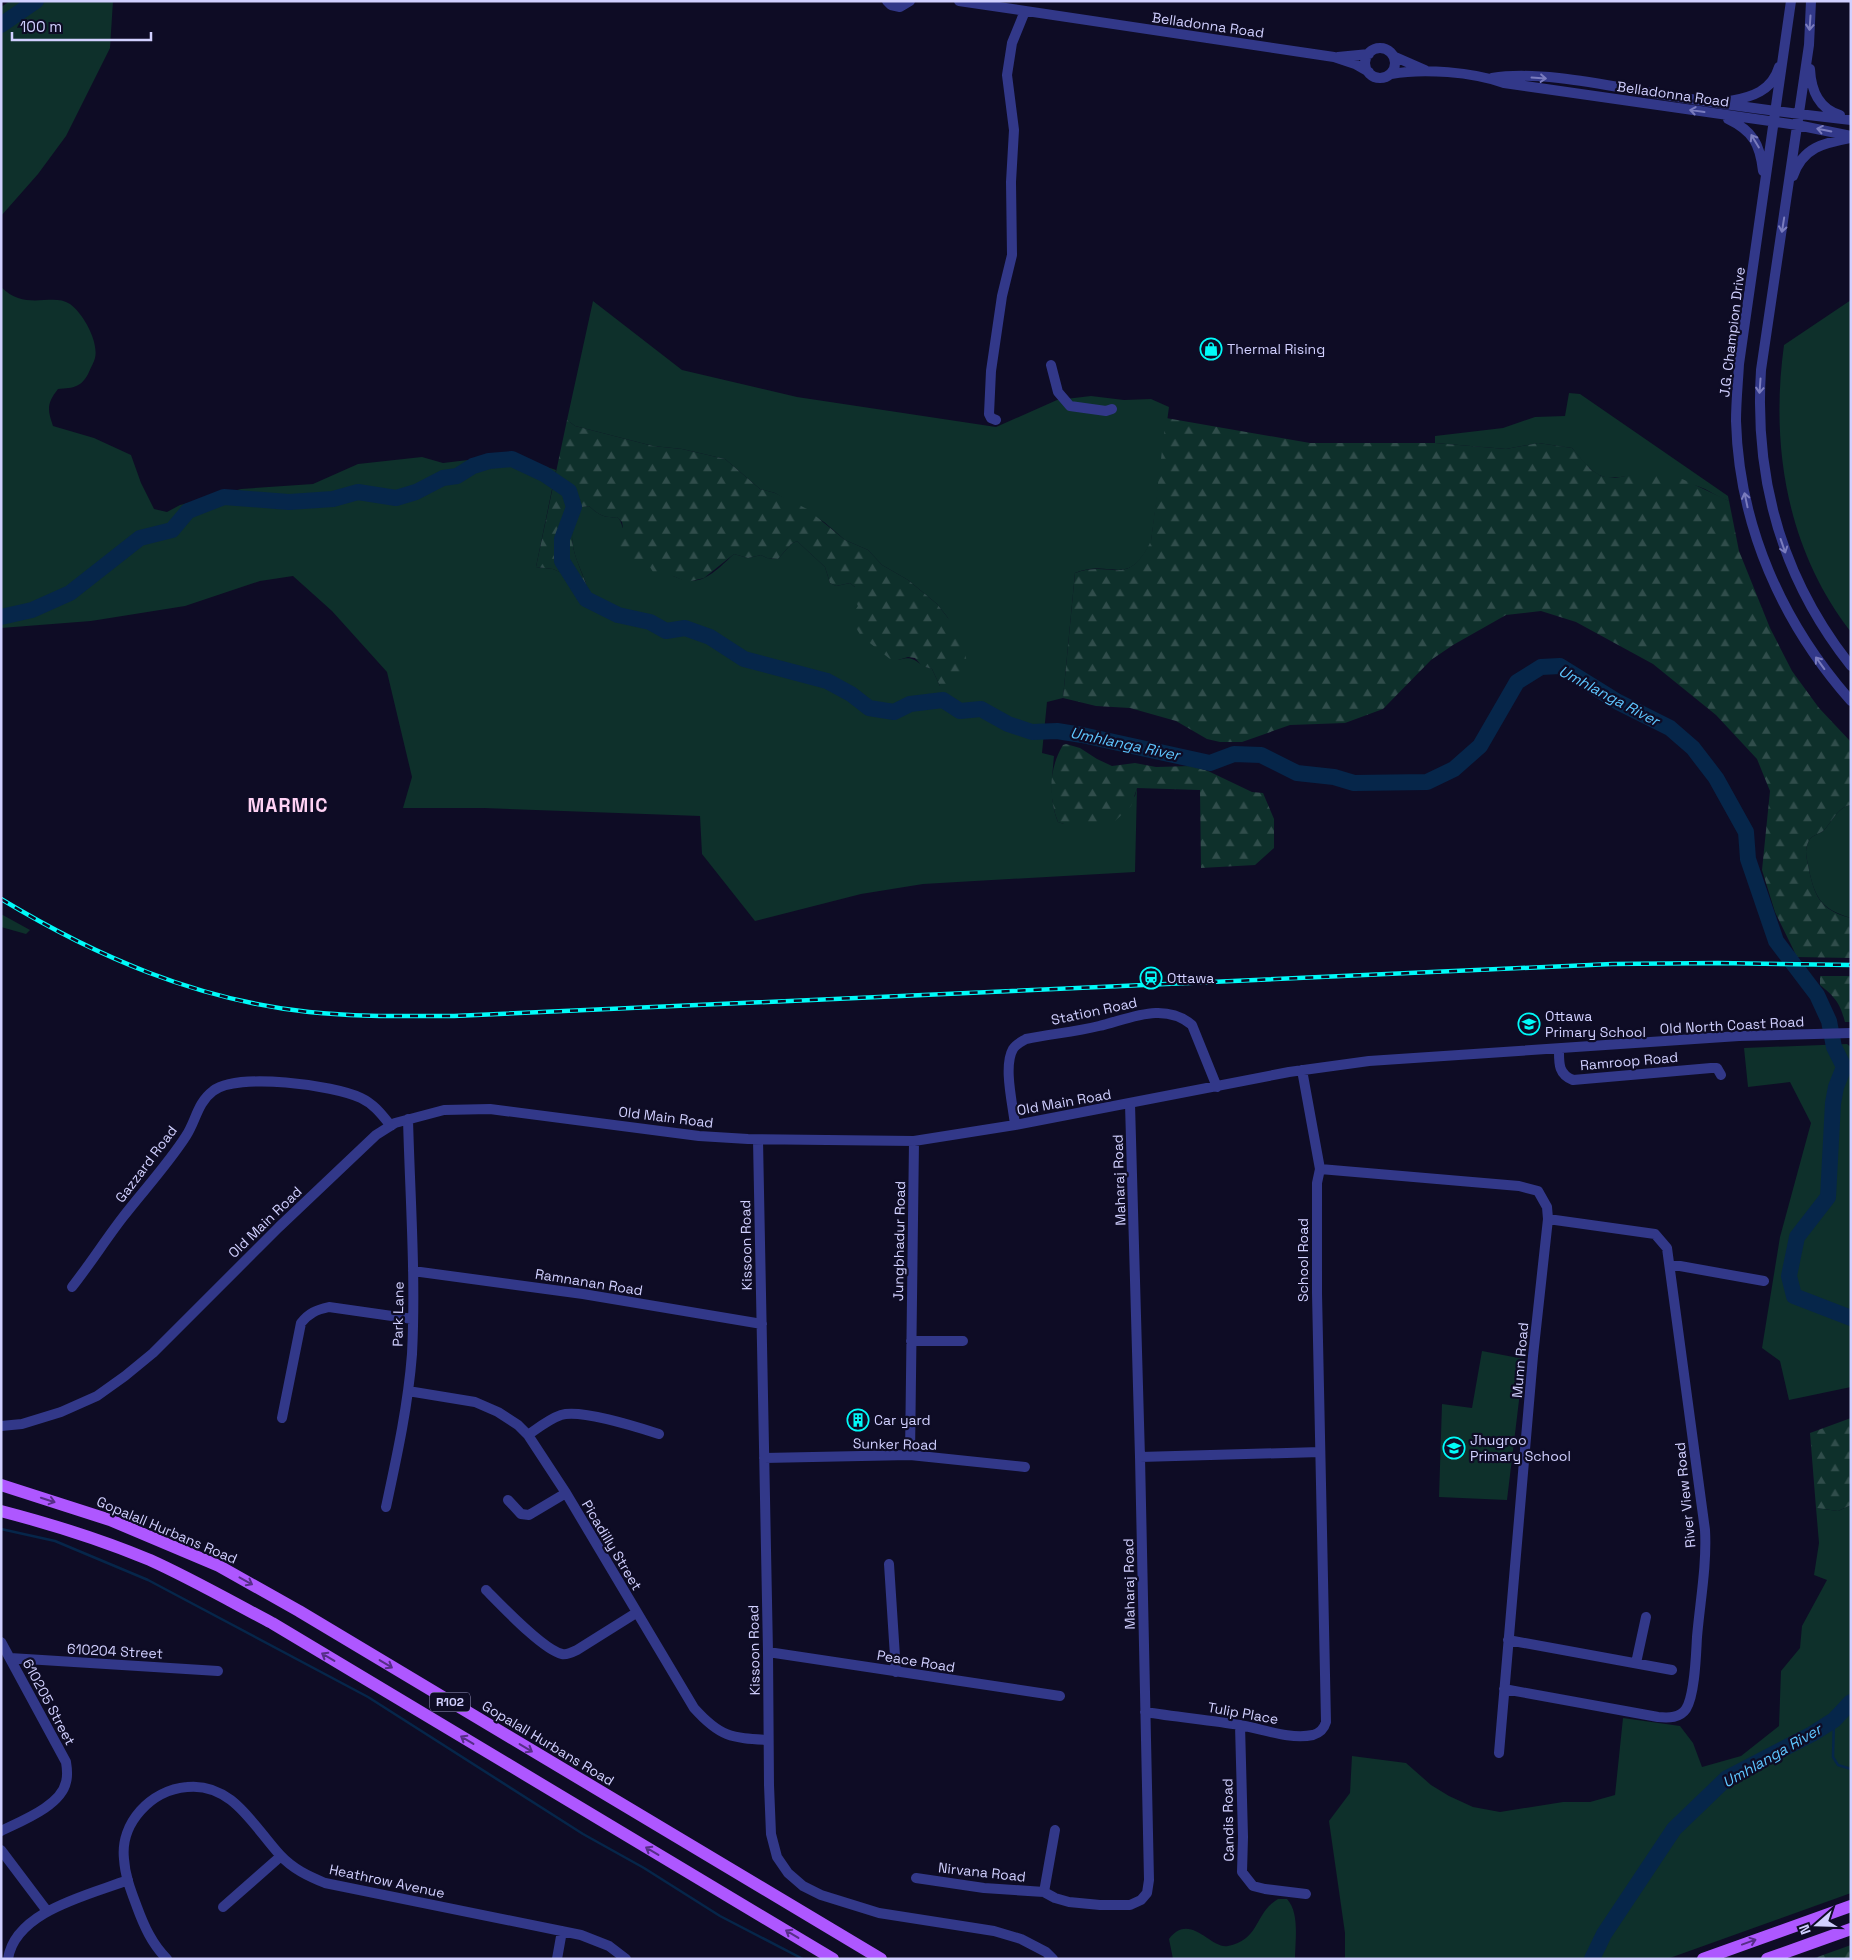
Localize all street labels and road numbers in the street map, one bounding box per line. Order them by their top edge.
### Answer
street label: Belladonna Road [1151,8,1265,42]
street label: Belladonna Road [1616,77,1730,111]
street label: J.G. Champion Drive [1715,266,1749,398]
street label: Station Road [1049,993,1139,1029]
street label: Old North Coast Road [1659,1012,1805,1038]
street label: Ramroop Road [1579,1048,1679,1074]
street label: Old Main Road [1015,1085,1113,1119]
street label: Old Main Road [617,1102,715,1132]
street label: Gazzard Road [111,1122,181,1206]
street label: Maharaj Road [1108,1134,1130,1226]
street label: Jungbhadur Road [889,1181,909,1301]
street label: Old Main Road [224,1182,306,1262]
street label: Kissoon Road [736,1200,756,1290]
street label: School Road [1294,1218,1312,1302]
street label: Ramnanan Road [534,1265,644,1299]
street label: Park Lane [388,1281,408,1347]
street label: Munn Road [1508,1321,1532,1399]
street label: Sunker Road [853,1434,937,1454]
street label: River View Road [1671,1441,1699,1549]
street label: Gopalall Hurbans Road [94,1492,240,1568]
street label: Picadilly Street [578,1497,646,1593]
street label: Maharaj Road [1119,1538,1139,1630]
street label: Kissoon Road [744,1605,764,1695]
street label: 610204 Street [67,1640,163,1662]
street label: Peace Road [876,1646,956,1676]
street label: 610205 Street [19,1656,79,1748]
road number: R102 [430,1692,470,1711]
street label: Gopalall Hurbans Road [479,1696,617,1790]
street label: Tulip Place [1206,1698,1280,1728]
street label: Candis Road [1218,1778,1238,1862]
street label: Nirvana Road [937,1858,1027,1886]
street label: Heathrow Avenue [328,1860,446,1902]

